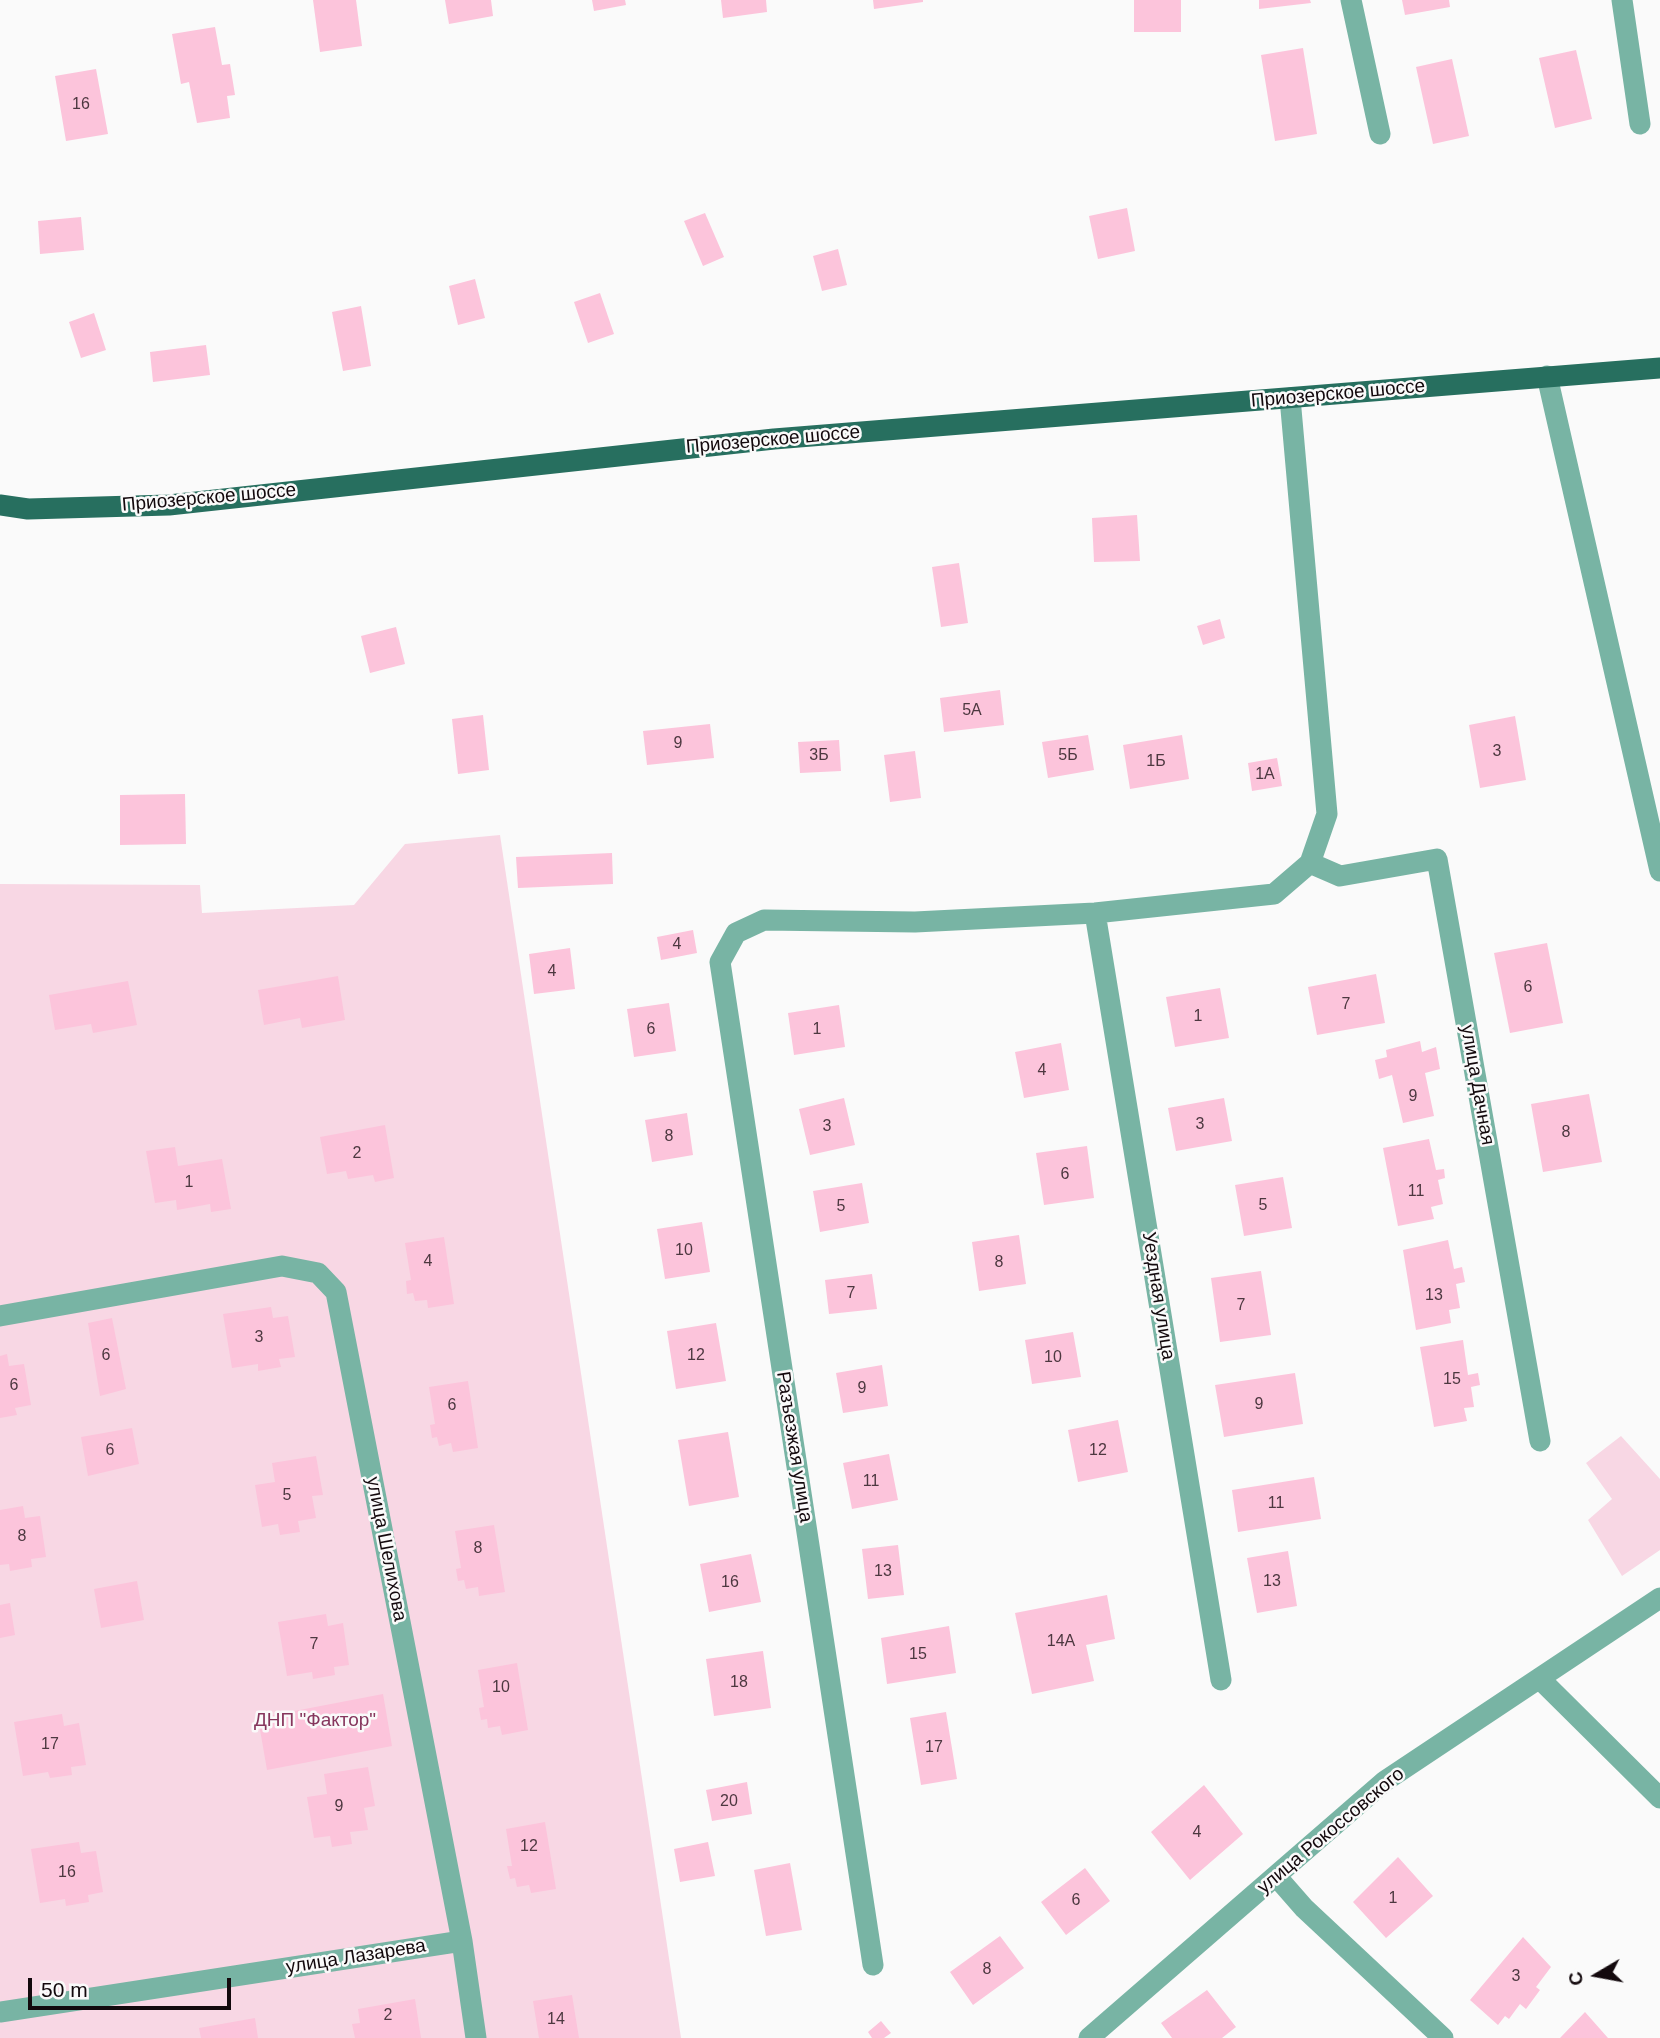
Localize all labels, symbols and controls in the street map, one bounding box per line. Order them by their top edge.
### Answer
house number: 16 [72,95,90,115]
street label: Приозерское шоссе [1250,375,1426,413]
street label: Приозерское шоссе [685,421,861,459]
street label: Приозерское шоссе [121,479,297,517]
house number: 5А [962,701,982,721]
house number: 9 [674,734,682,754]
house number: 3 [1493,742,1501,762]
house number: 3Б [809,746,829,766]
house number: 5Б [1058,746,1078,766]
house number: 1Б [1146,752,1166,772]
house number: 1А [1255,765,1275,785]
house number: 4 [673,935,681,955]
house number: 4 [548,962,556,982]
house number: 6 [1524,978,1532,998]
house number: 7 [1342,995,1350,1015]
house number: 1 [1194,1007,1202,1027]
house number: 6 [647,1020,655,1040]
house number: 1 [813,1020,821,1040]
street label: улица Дачная [1455,1023,1499,1147]
house number: 4 [1038,1061,1046,1081]
house number: 9 [1409,1087,1417,1107]
house number: 3 [1196,1115,1204,1135]
house number: 3 [823,1117,831,1137]
house number: 8 [1562,1123,1570,1143]
house number: 8 [665,1127,673,1147]
house number: 2 [353,1144,361,1164]
house number: 6 [1061,1165,1069,1185]
house number: 1 [185,1173,193,1193]
house number: 11 [1408,1182,1424,1202]
house number: 5 [1259,1196,1267,1216]
house number: 5 [837,1197,845,1217]
street label: Уездная улица [1137,1230,1179,1362]
house number: 10 [675,1241,693,1261]
house number: 4 [424,1252,432,1272]
house number: 8 [995,1253,1003,1273]
house number: 7 [847,1284,855,1304]
house number: 13 [1425,1286,1443,1306]
house number: 7 [1237,1296,1245,1316]
house number: 3 [255,1328,263,1348]
house number: 6 [102,1346,110,1366]
house number: 12 [687,1346,705,1366]
house number: 10 [1044,1348,1062,1368]
street label: Разъезжая улица [771,1370,817,1524]
house number: 15 [1443,1370,1461,1390]
house number: 6 [10,1376,18,1396]
house number: 9 [858,1379,866,1399]
house number: 9 [1255,1395,1263,1415]
house number: 6 [448,1396,456,1416]
house number: 6 [106,1441,114,1461]
house number: 12 [1089,1441,1107,1461]
house number: 11 [863,1472,879,1492]
street label: улица Шелихова [361,1475,411,1623]
house number: 5 [283,1486,291,1506]
house number: 11 [1268,1494,1284,1514]
house number: 8 [18,1527,26,1547]
house number: 8 [474,1539,482,1559]
house number: 13 [874,1562,892,1582]
house number: 13 [1263,1572,1281,1592]
house number: 16 [721,1573,739,1593]
house number: 14А [1047,1632,1075,1652]
house number: 7 [310,1635,318,1655]
house number: 15 [909,1645,927,1665]
house number: 18 [730,1673,748,1693]
house number: 10 [492,1678,510,1698]
park label: ДНП "Фактор" [254,1710,376,1732]
house number: 17 [41,1735,59,1755]
house number: 17 [925,1738,943,1758]
street label: улица Рокоссовского [1253,1763,1409,1899]
house number: 20 [720,1792,738,1812]
house number: 9 [335,1797,343,1817]
house number: 4 [1193,1823,1201,1843]
house number: 12 [520,1837,538,1857]
house number: 16 [58,1863,76,1883]
house number: 1 [1389,1889,1397,1909]
house number: 6 [1072,1891,1080,1911]
street label: улица Лазарева [284,1935,428,1979]
north arrow [1562,1940,1632,2010]
house number: 8 [983,1960,991,1980]
scale bar [32,1965,234,2009]
house number: 3 [1512,1967,1520,1987]
text: С [1564,1970,1587,1987]
text: 50 m [41,1978,88,2001]
house number: 2 [384,2006,392,2026]
house number: 14 [547,2010,565,2030]

